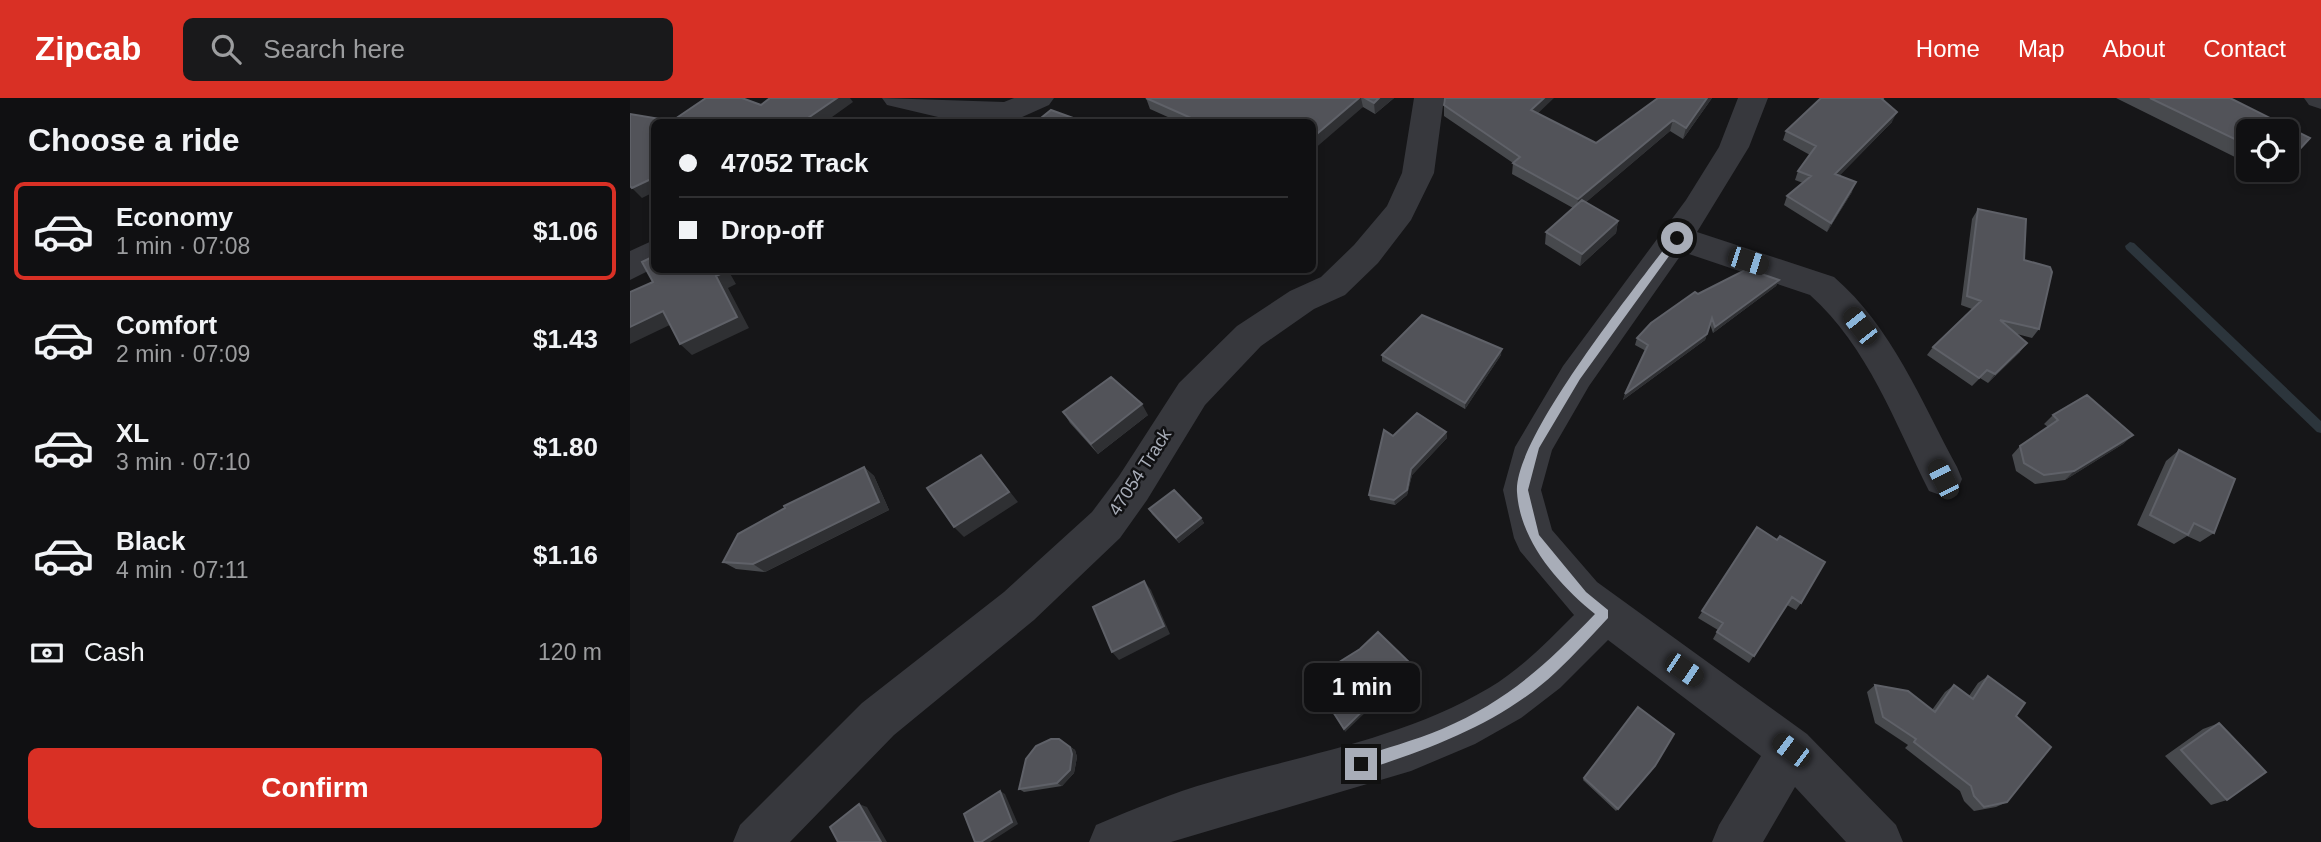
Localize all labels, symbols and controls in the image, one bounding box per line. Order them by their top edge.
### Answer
search box [183,18,673,81]
text: Zipcab [35,30,141,67]
icon: search [207,30,245,68]
text: Search here [263,34,405,64]
text: Home [1916,35,1980,62]
text: Map [2018,35,2065,62]
text: About [2103,35,2165,62]
text: Contact [2203,35,2286,62]
map controls [2236,119,2299,182]
button: locate [2236,119,2299,182]
text: Choose a ride [28,122,240,158]
text: 47052 Track [721,148,868,178]
icon: car [32,200,95,263]
text: Economy [116,202,233,232]
text: Drop-off [721,215,824,245]
text: $1.06 [533,216,598,246]
route start [1661,222,1693,254]
text: 1 min · 07:08 [116,233,250,259]
car [1725,245,1772,277]
car [1839,303,1882,349]
icon: car [32,308,95,371]
text: Comfort [116,310,217,340]
text: $1.43 [533,324,598,354]
text: 2 min · 07:09 [116,341,250,367]
icon: car [32,416,95,479]
text: XL [116,418,149,448]
street label: 47054 Track [1105,424,1176,519]
text: $1.80 [533,432,598,462]
text: 3 min · 07:10 [116,449,250,475]
car [1925,456,1962,502]
icon: car [32,524,95,587]
text: Black [116,526,185,556]
text: $1.16 [533,540,598,570]
text: 4 min · 07:11 [116,557,249,583]
icon: cash [28,634,66,672]
text: Cash [84,637,145,667]
text: 120 m [538,639,602,665]
car [1661,650,1708,690]
callout: 1 min [1303,662,1419,712]
text: 1 min [1332,674,1392,700]
car [1768,729,1815,771]
button: Confirm [28,748,602,828]
route end [1345,748,1377,780]

